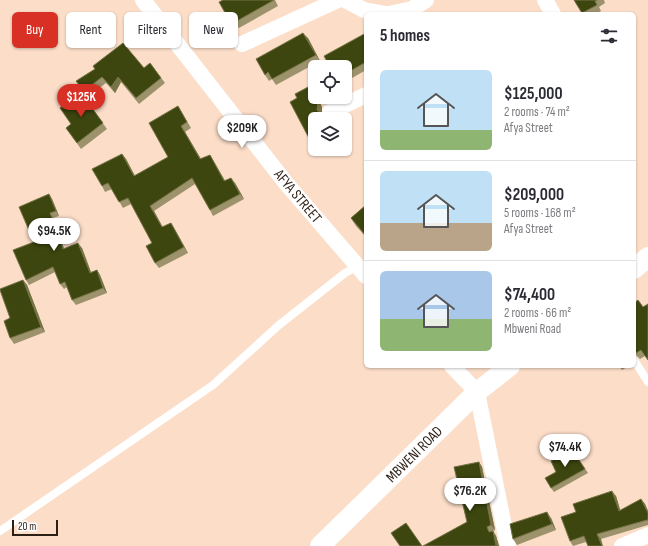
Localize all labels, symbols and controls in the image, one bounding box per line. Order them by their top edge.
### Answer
chip: Buy [12,12,58,48]
chip: Rent [66,12,116,48]
chip: Filters [124,12,181,48]
chip: New [189,12,238,48]
icon: filters [598,25,620,47]
text: 5 homes [380,26,430,46]
map controls [308,60,352,156]
button: locate [308,60,352,104]
pin: $125K [53,84,109,118]
text: $125,000 [504,84,563,104]
icon: home [412,86,460,134]
text: $125K [66,89,96,105]
text: 2 rooms · 74 m² [504,104,570,120]
button: layers [308,112,352,156]
pin: $209K [214,115,270,149]
text: $209K [226,120,258,136]
text: Afya Street [504,120,553,136]
street label: AFYA STREET [269,165,326,227]
text: $209,000 [504,185,564,205]
icon: home [412,187,460,235]
text: 5 rooms · 168 m² [504,205,576,221]
pin: $94.5K [21,218,87,252]
text: Afya Street [504,221,553,237]
text: $94.5K [37,223,71,239]
text: $74,400 [504,285,555,305]
icon: home [412,287,460,335]
text: 2 rooms · 66 m² [504,305,571,321]
text: Mbweni Road [504,321,561,337]
street label: MBWENI ROAD [382,422,447,487]
pin: $74.4K [532,434,598,468]
text: $74.4K [548,439,582,455]
pin: $76.2K [437,478,503,512]
text: $76.2K [453,483,487,499]
scale bar [12,518,58,537]
text: 20 m [18,520,36,533]

